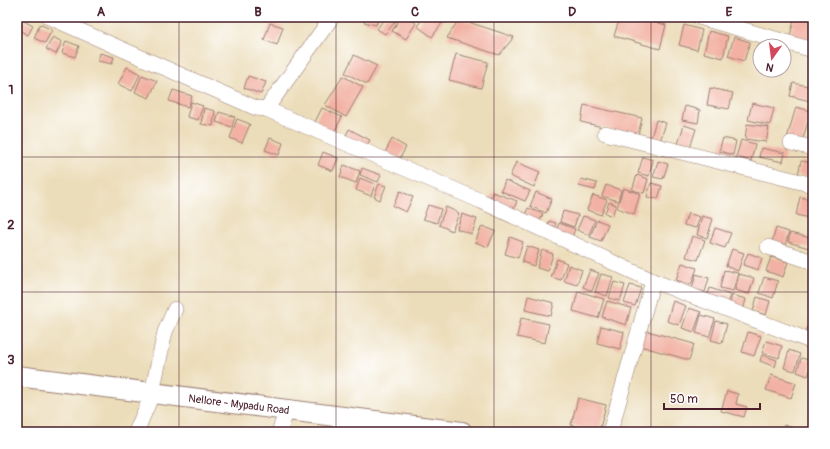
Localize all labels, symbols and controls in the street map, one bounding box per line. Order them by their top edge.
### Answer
text: A [97,4,106,20]
text: B [254,4,262,20]
text: C [411,4,419,20]
text: D [568,4,576,20]
text: E [726,4,733,20]
north arrow [752,38,792,78]
text: N [764,60,775,74]
text: 1 [8,82,14,98]
text: 2 [7,217,15,233]
text: 3 [7,352,15,368]
scale bar [664,385,760,411]
street label: Nellore - Mypadu Road [188,392,290,417]
text: 50 m [670,392,698,407]

